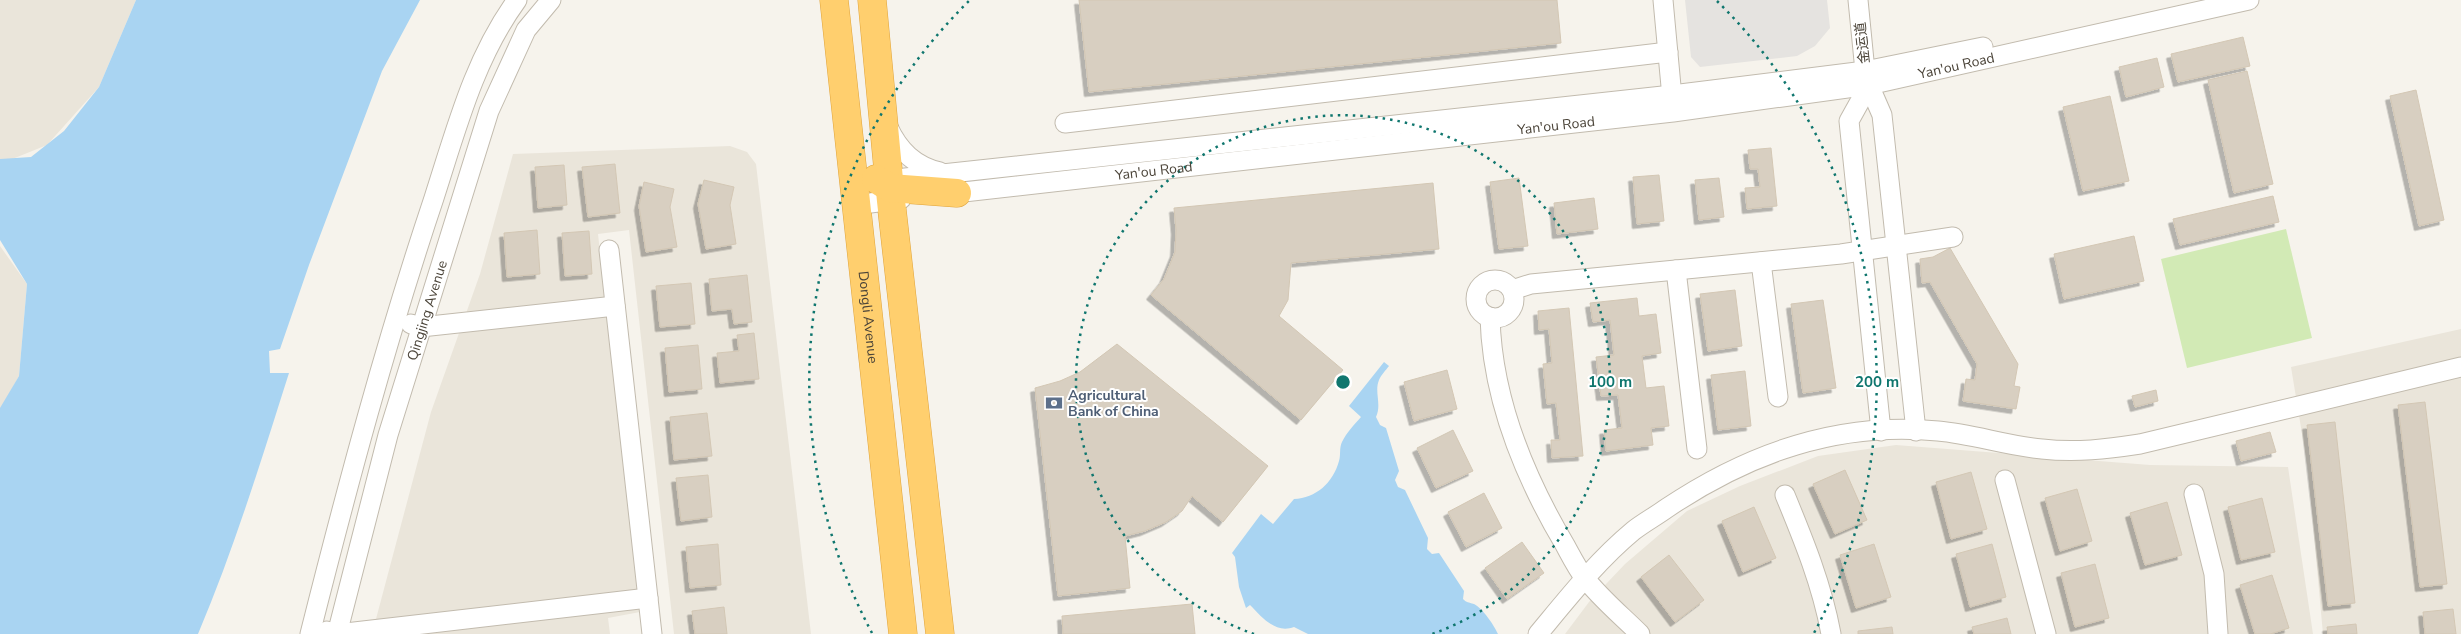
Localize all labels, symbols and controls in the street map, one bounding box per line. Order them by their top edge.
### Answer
street label: 金运道 [1851,21,1874,65]
street label: Yan'ou Road [1916,48,1996,84]
street label: Yan'ou Road [1516,112,1596,140]
street label: Yan'ou Road [1113,157,1193,185]
street label: Qingjing Avenue [403,258,452,363]
street label: Dongli Avenue [854,270,882,364]
text: 100 m [1588,372,1632,392]
text: 200 m [1855,372,1899,392]
centre of rings [1334,373,1352,391]
place label: Agricultural Bank of China [1068,386,1159,421]
bank icon: Agricultural Bank of China [1044,393,1064,413]

